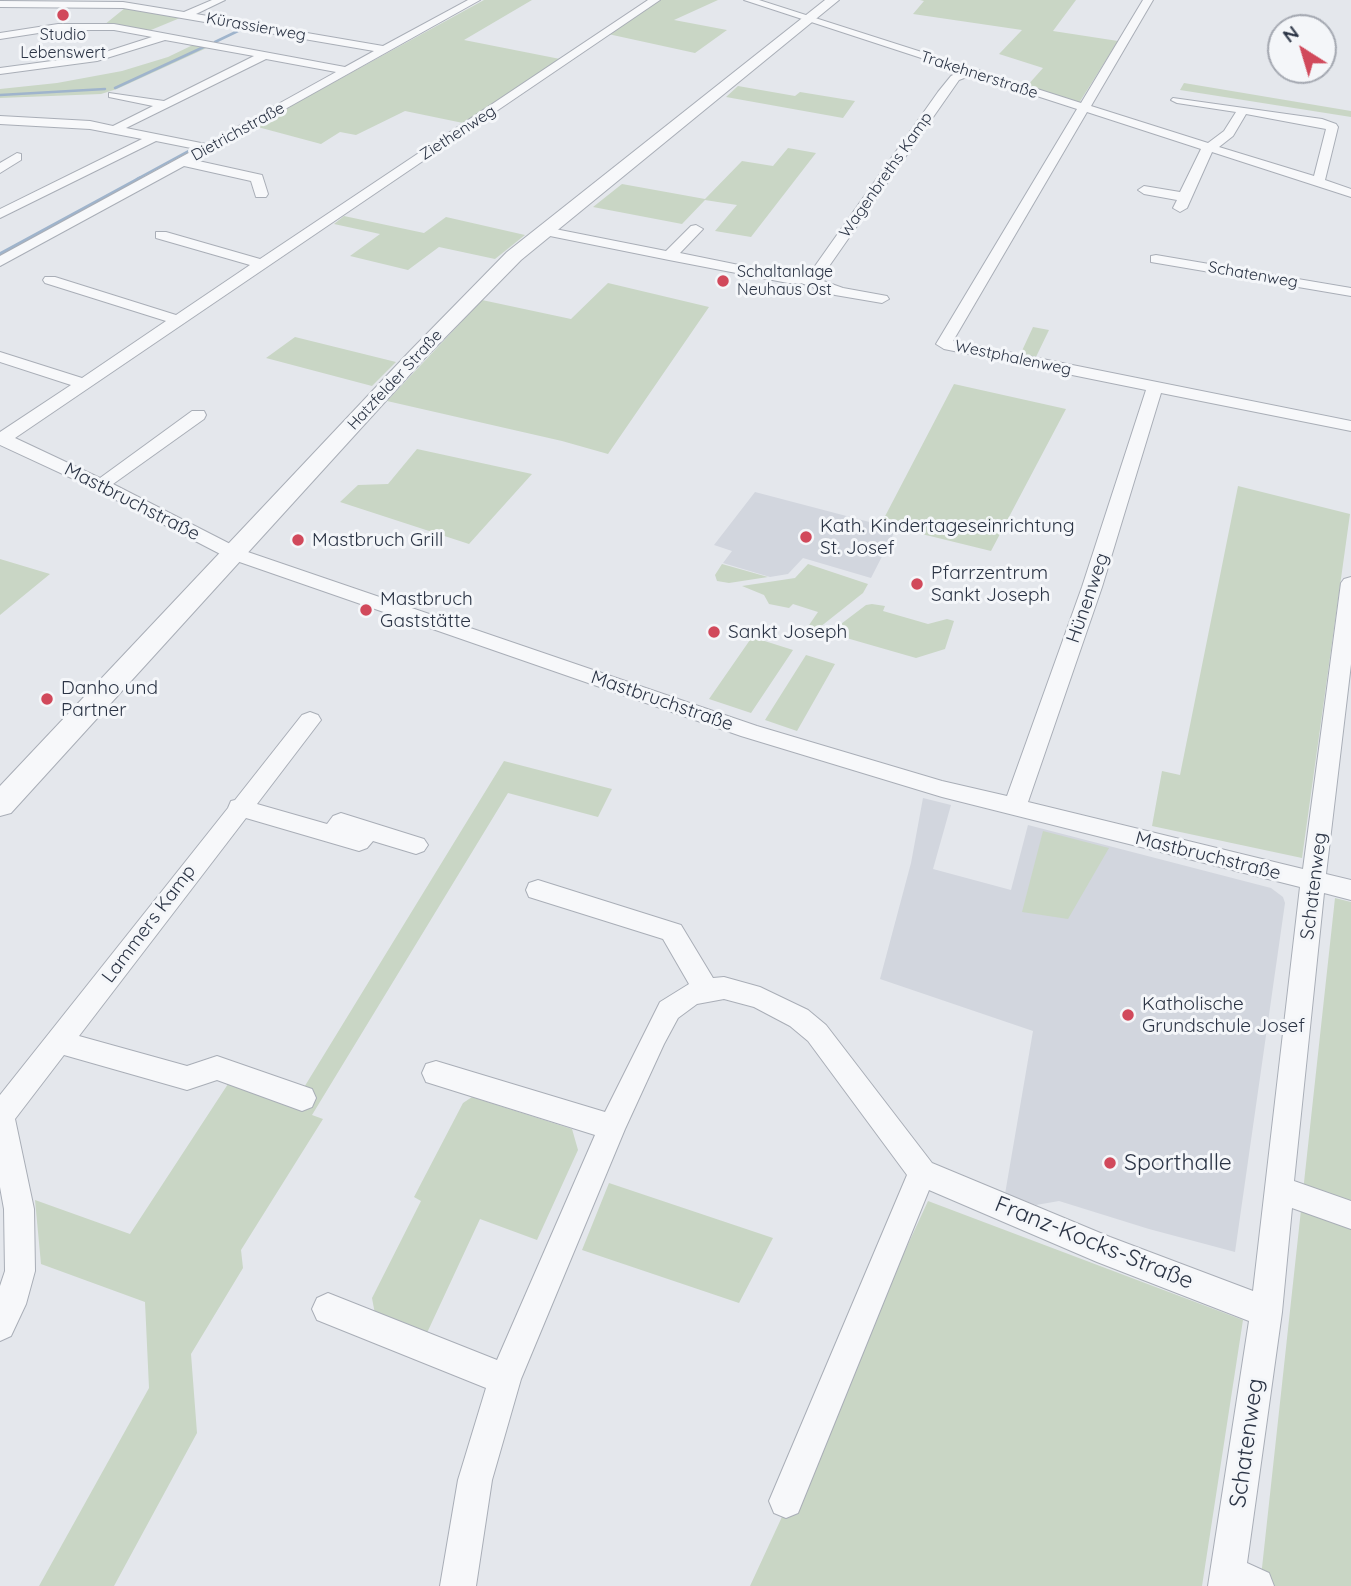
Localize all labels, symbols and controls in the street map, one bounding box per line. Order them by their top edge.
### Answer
marker: Studio Lebenswert [55,7,71,23]
street label: Kürassierweg [205,9,307,45]
north arrow [1267,14,1337,84]
text: N [1278,20,1303,48]
place label: Studio Lebenswert [20,25,106,63]
street label: Trakehnerstraße [918,47,1040,103]
street label: Dietrichstraße [188,98,288,166]
street label: Ziethenweg [416,101,500,165]
street label: Wagenbreths Kamp [835,109,937,241]
street label: Schatenweg [1207,258,1299,292]
place label: Schaltanlage Neuhaus Ost [737,262,833,300]
marker: Schaltanlage Neuhaus Ost [715,273,731,289]
street label: Hatzfelder Straße [344,326,446,434]
street label: Westphalenweg [953,336,1073,380]
street label: Mastbruchstraße [60,458,204,546]
place label: Kath. Kindertageseinrichtung St. Josef [820,515,1075,559]
place label: Mastbruch Grill [312,529,443,551]
marker: Kath. Kindertageseinrichtung St. Josef [798,529,814,545]
marker: Mastbruch Grill [290,532,306,548]
street label: Hünenweg [1062,550,1114,646]
place label: Pfarrzentrum Sankt Joseph [931,562,1050,606]
marker: Pfarrzentrum Sankt Joseph [909,576,925,592]
place label: Mastbruch Gaststätte [380,588,473,632]
marker: Mastbruch Gaststätte [358,602,374,618]
place label: Sankt Joseph [728,621,847,643]
marker: Sankt Joseph [706,624,722,640]
street label: Mastbruchstraße [588,666,736,736]
place label: Danho und Partner [61,677,158,721]
marker: Danho und Partner [39,691,55,707]
street label: Mastbruchstraße [1133,827,1283,885]
street label: Schatenweg [1296,831,1332,941]
street label: Lammers Kamp [97,861,201,987]
place label: Katholische Grundschule Josef [1142,993,1305,1037]
marker: Katholische Grundschule Josef [1120,1007,1136,1023]
place label: Sporthalle [1124,1149,1232,1177]
marker: Sporthalle [1102,1155,1118,1171]
street label: Franz-Kocks-Straße [991,1191,1197,1295]
street label: Schatenweg [1224,1377,1270,1509]

